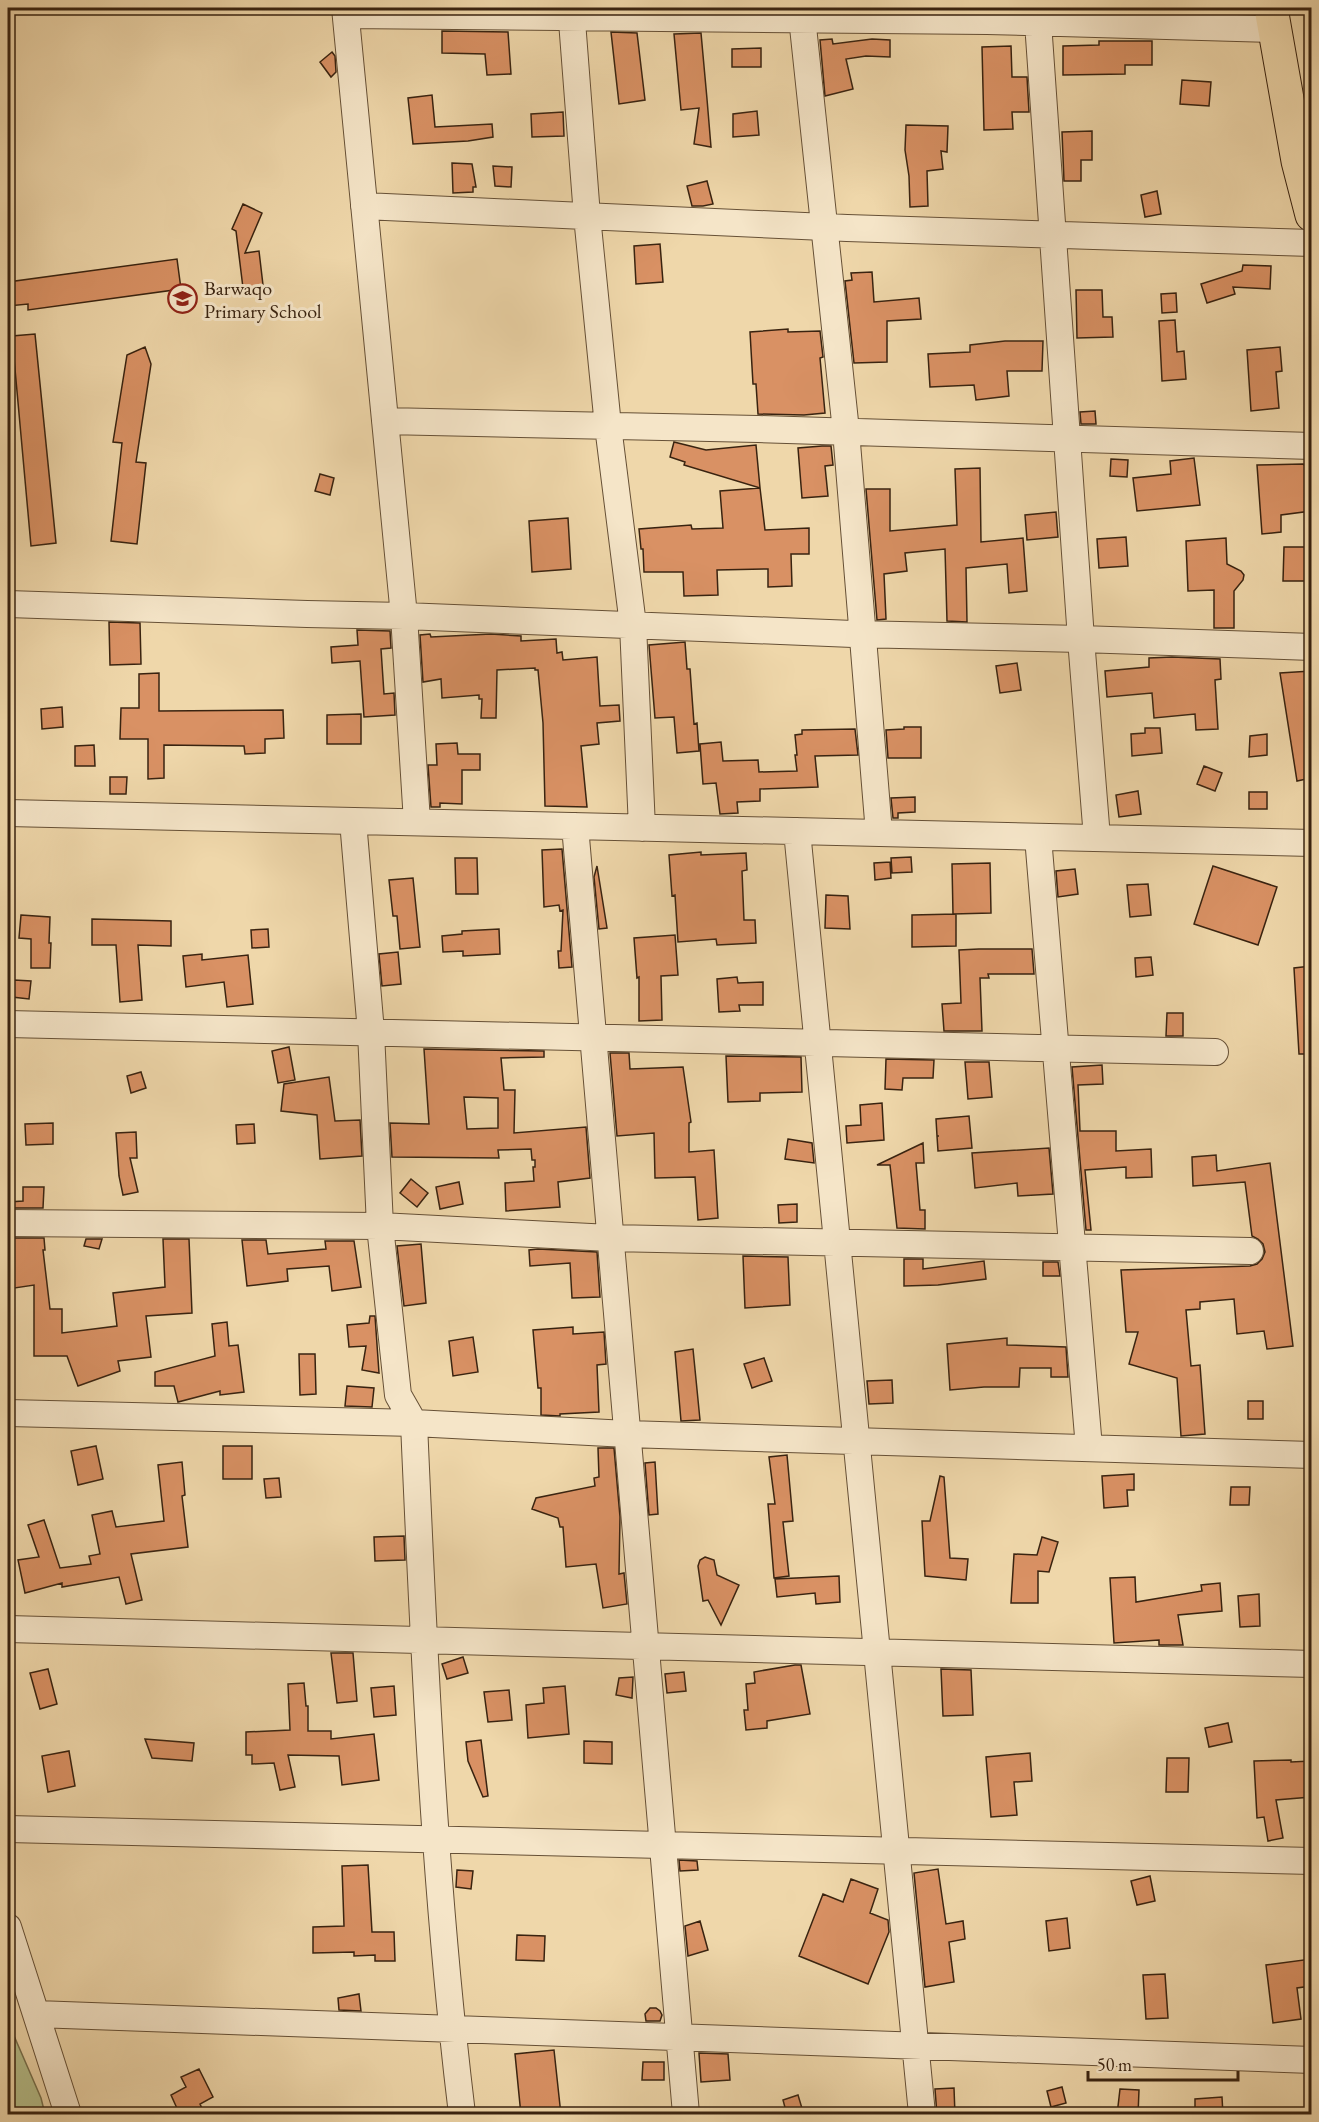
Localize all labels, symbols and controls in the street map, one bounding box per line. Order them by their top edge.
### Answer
place label: Barwaqo Primary School [204,275,322,324]
school or university icon: Barwaqo Primary School [167,283,199,315]
scale bar [1088,2044,1238,2082]
text: 50 m [1097,2053,1132,2076]

